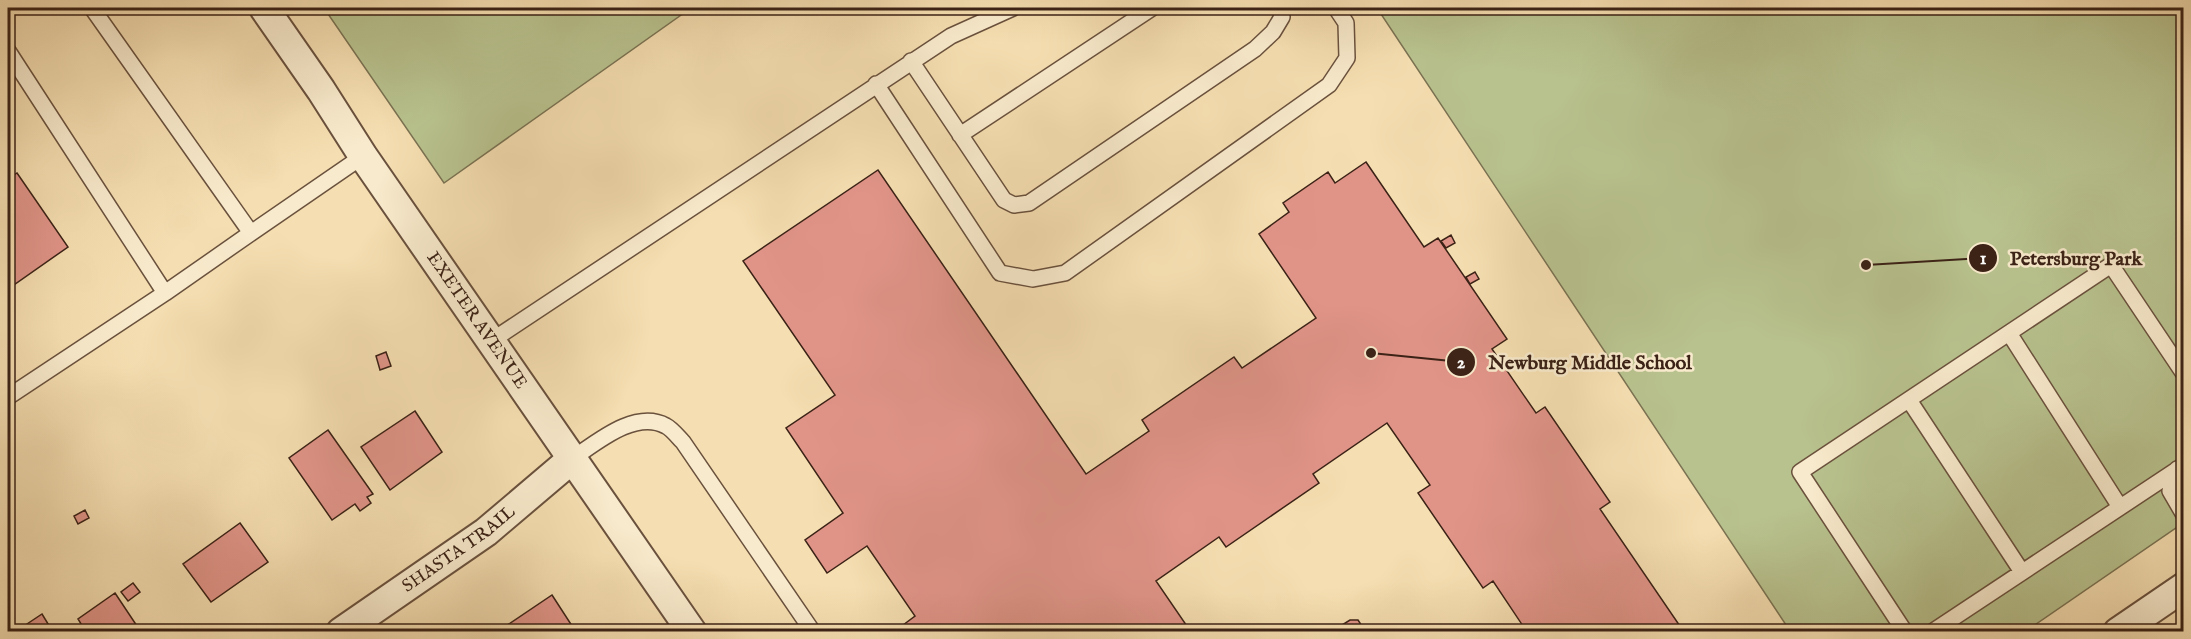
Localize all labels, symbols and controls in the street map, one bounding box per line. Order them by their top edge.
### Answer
callout: Petersburg Park [1968,239,2154,277]
street label: EXETER AVENUE [421,247,532,393]
text: Petersburg Park [2010,247,2144,272]
text: 1 [1980,248,1987,271]
callout: Newburg Middle School [1446,343,1703,381]
text: Newburg Middle School [1487,351,1692,376]
text: 2 [1457,352,1466,375]
street label: SHASTA TRAIL [398,500,520,598]

